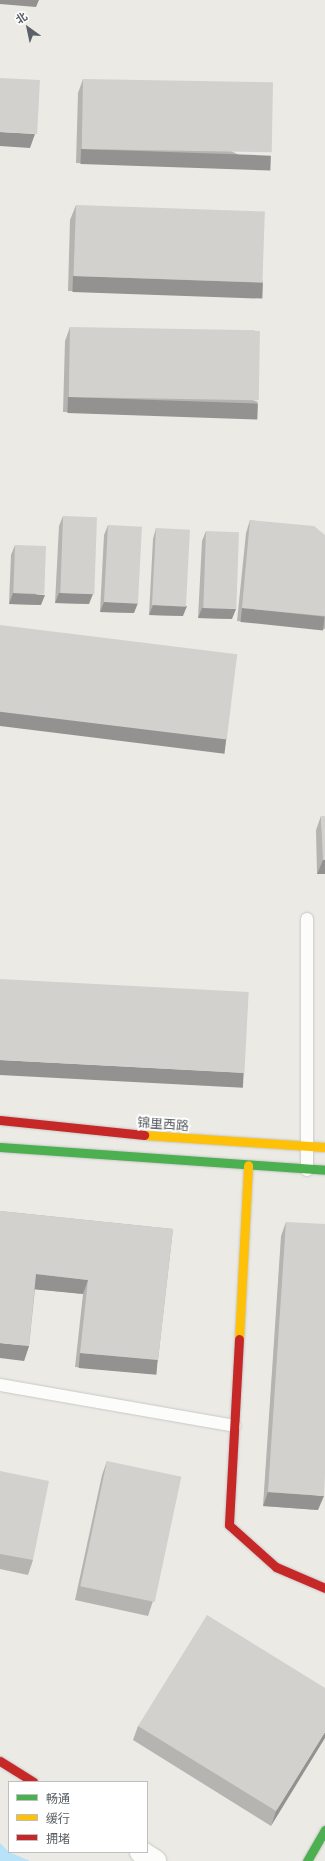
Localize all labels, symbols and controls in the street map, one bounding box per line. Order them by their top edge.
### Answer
north arrow [8,8,48,48]
text: 北 [13,9,29,26]
street label: 锦里西路 [137,1114,189,1134]
legend [8,1781,148,1853]
text: 畅通 [46,1791,70,1805]
text: 缓行 [46,1811,70,1825]
text: 拥堵 [46,1831,70,1845]

